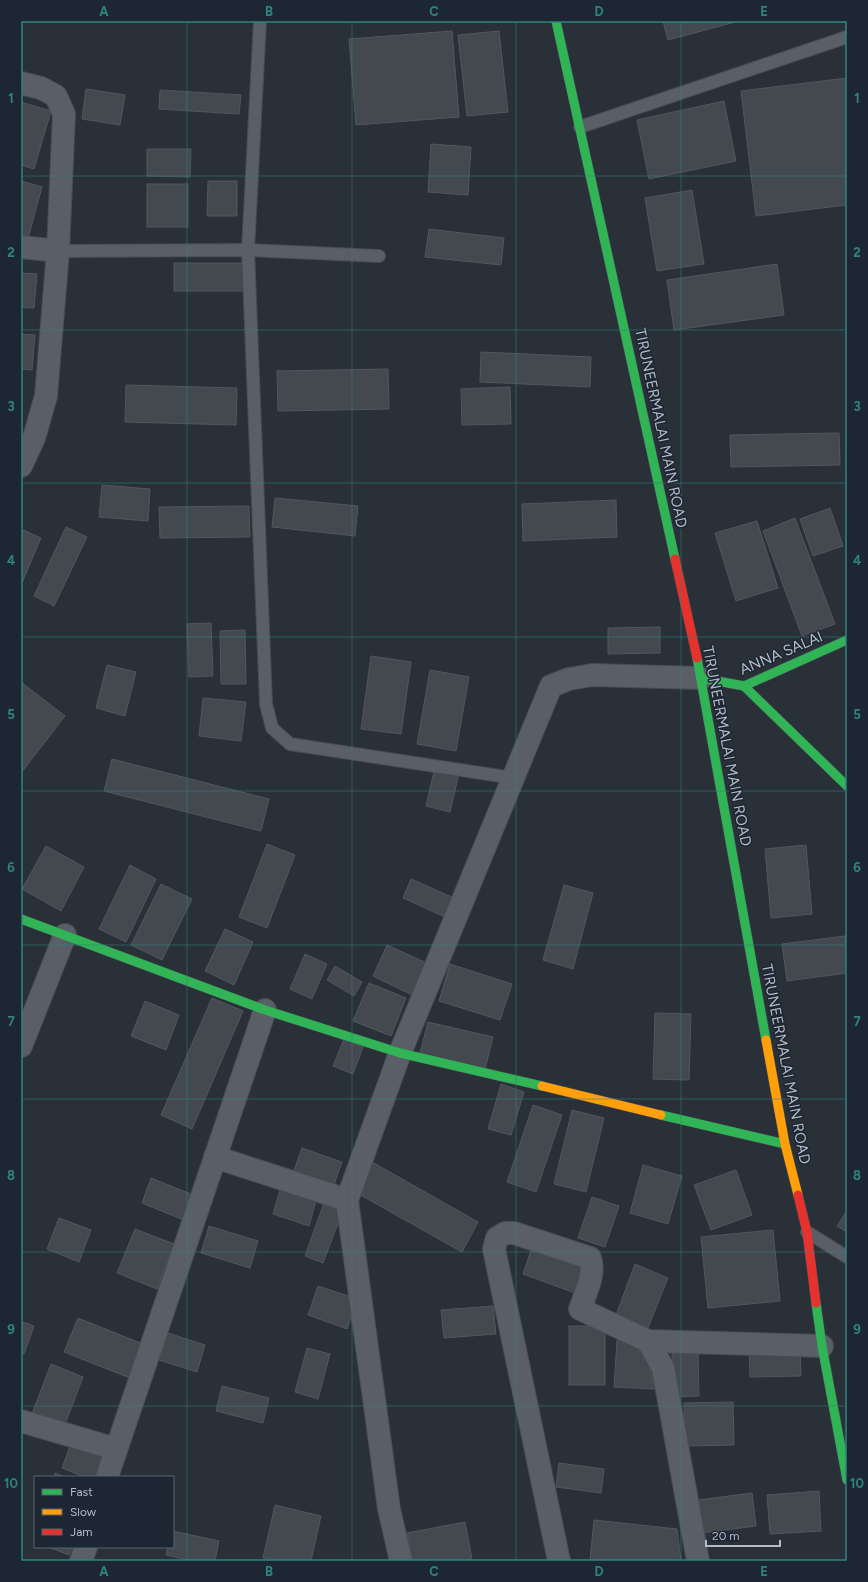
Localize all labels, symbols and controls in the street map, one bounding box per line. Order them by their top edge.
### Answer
text: A [99,4,109,19]
text: B [265,4,273,19]
text: C [429,4,439,19]
text: D [594,4,604,19]
text: E [760,4,768,19]
text: 1 [8,91,14,106]
text: 1 [854,91,860,106]
text: 2 [7,245,15,260]
text: 2 [853,245,861,260]
street label: TIRUNEERMALAI MAIN ROAD [631,327,691,529]
text: 3 [7,399,15,414]
text: 3 [853,399,861,414]
text: 4 [7,553,15,568]
text: 4 [853,553,861,568]
street label: ANNA SALAI [737,627,825,679]
street label: TIRUNEERMALAI MAIN ROAD [699,644,755,848]
text: 5 [7,707,15,722]
text: 5 [853,707,861,722]
text: 6 [7,860,15,875]
text: 6 [853,860,861,875]
street label: TIRUNEERMALAI MAIN ROAD [758,962,814,1166]
text: 7 [7,1014,15,1029]
text: 7 [853,1014,861,1029]
text: 8 [7,1168,15,1183]
text: 8 [853,1168,861,1183]
text: 9 [7,1322,15,1337]
text: 9 [853,1322,861,1337]
text: 10 [4,1476,18,1491]
legend [34,1476,174,1548]
text: 10 [850,1476,864,1491]
text: Fast [70,1485,93,1499]
text: Slow [70,1505,97,1519]
scale bar [706,1522,780,1548]
text: Jam [70,1525,93,1539]
text: 20 m [712,1529,740,1543]
text: A [99,1564,109,1579]
text: B [265,1564,273,1579]
text: C [429,1564,439,1579]
text: D [594,1564,604,1579]
text: E [760,1564,768,1579]

